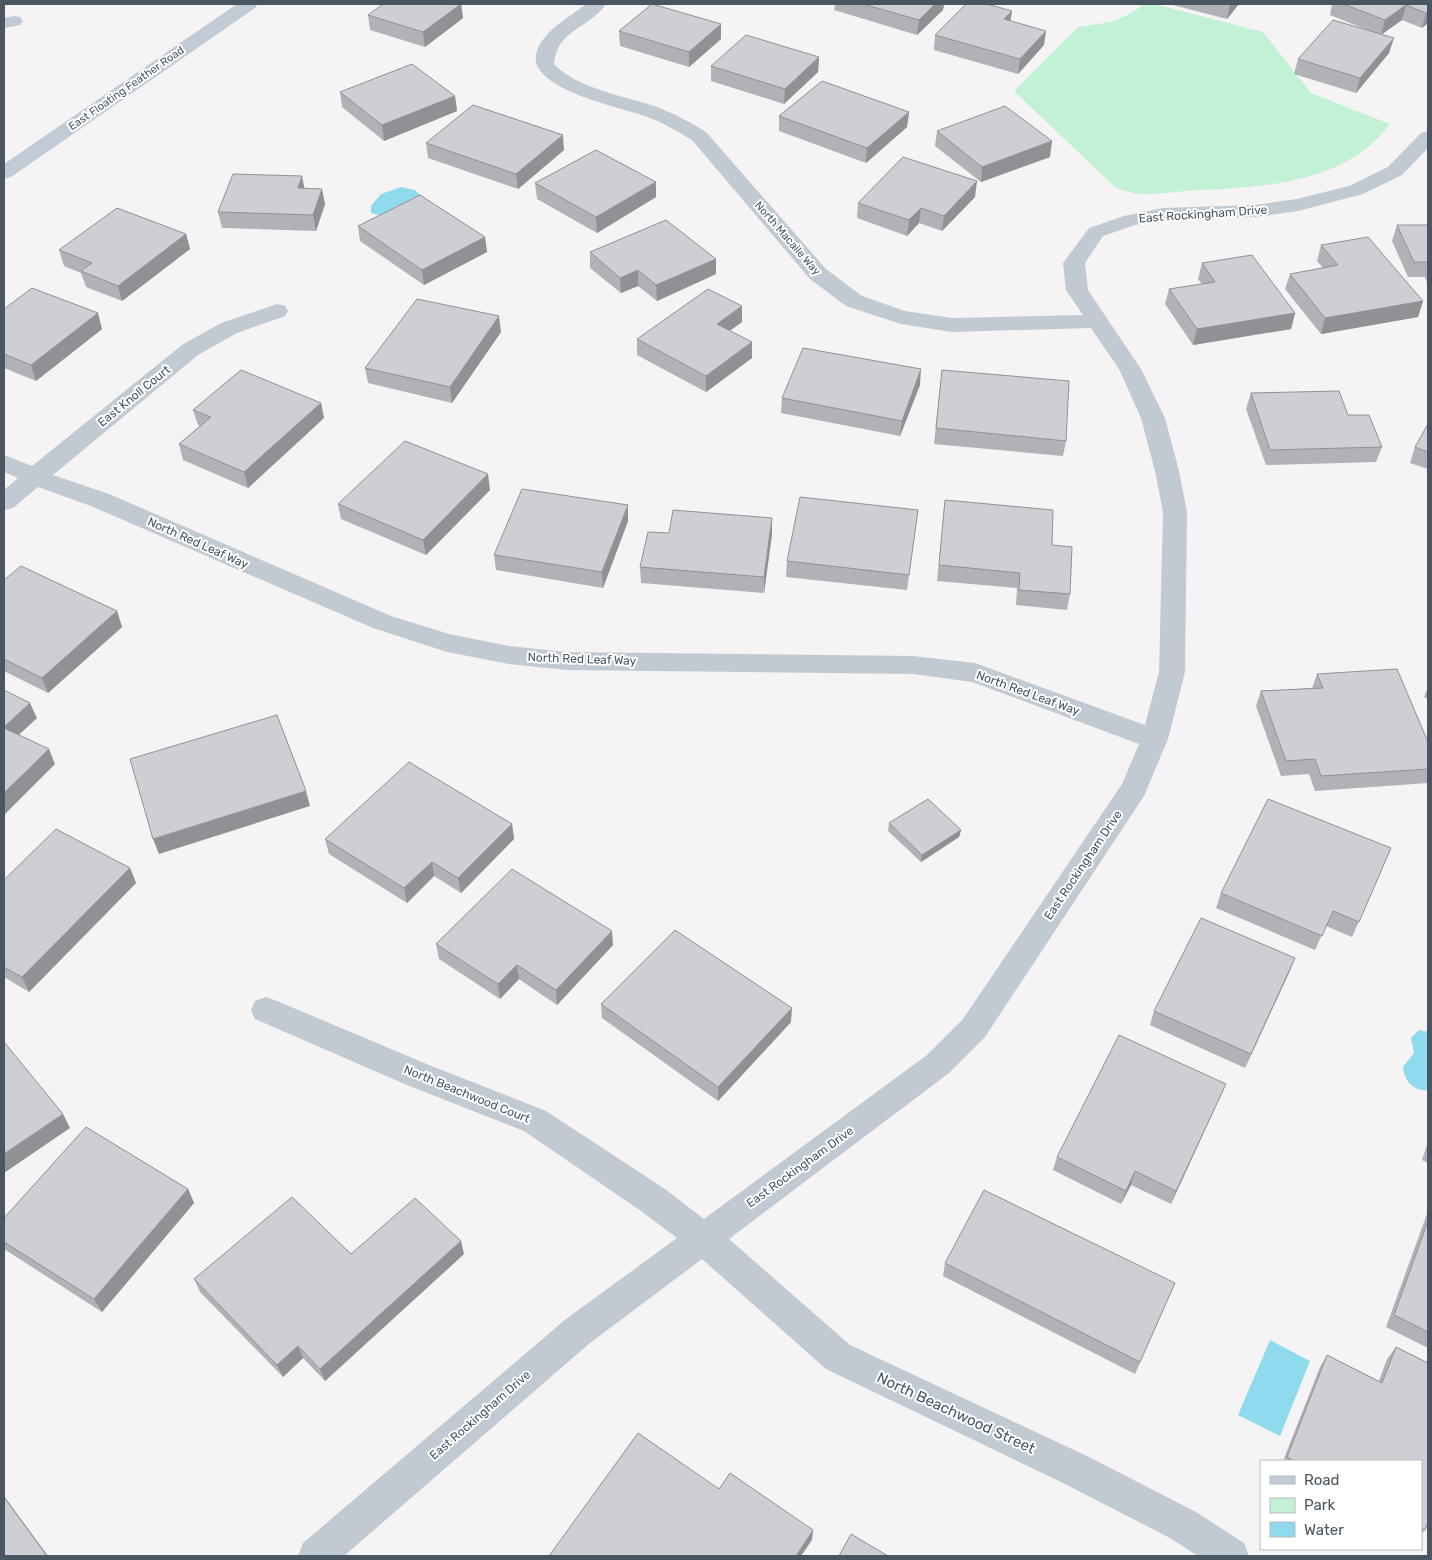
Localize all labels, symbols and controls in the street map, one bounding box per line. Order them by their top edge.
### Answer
street label: East Floating Feather Road [66,44,187,133]
street label: North Macaile Way [752,199,823,278]
street label: East Rockingham Drive [1138,203,1268,225]
street label: East Knoll Court [95,362,173,429]
street label: North Red Leaf Way [145,514,251,572]
street label: North Red Leaf Way [527,650,637,668]
street label: North Red Leaf Way [974,668,1082,718]
street label: East Rockingham Drive [1041,807,1125,922]
street label: North Beachwood Court [402,1062,532,1126]
street label: East Rockingham Drive [744,1123,856,1211]
street label: East Rockingham Drive [427,1367,533,1463]
street label: North Beachwood Street [874,1368,1038,1458]
legend [1260,1460,1422,1550]
text: Road [1304,1471,1340,1489]
text: Park [1304,1496,1335,1514]
text: Water [1304,1521,1344,1539]

